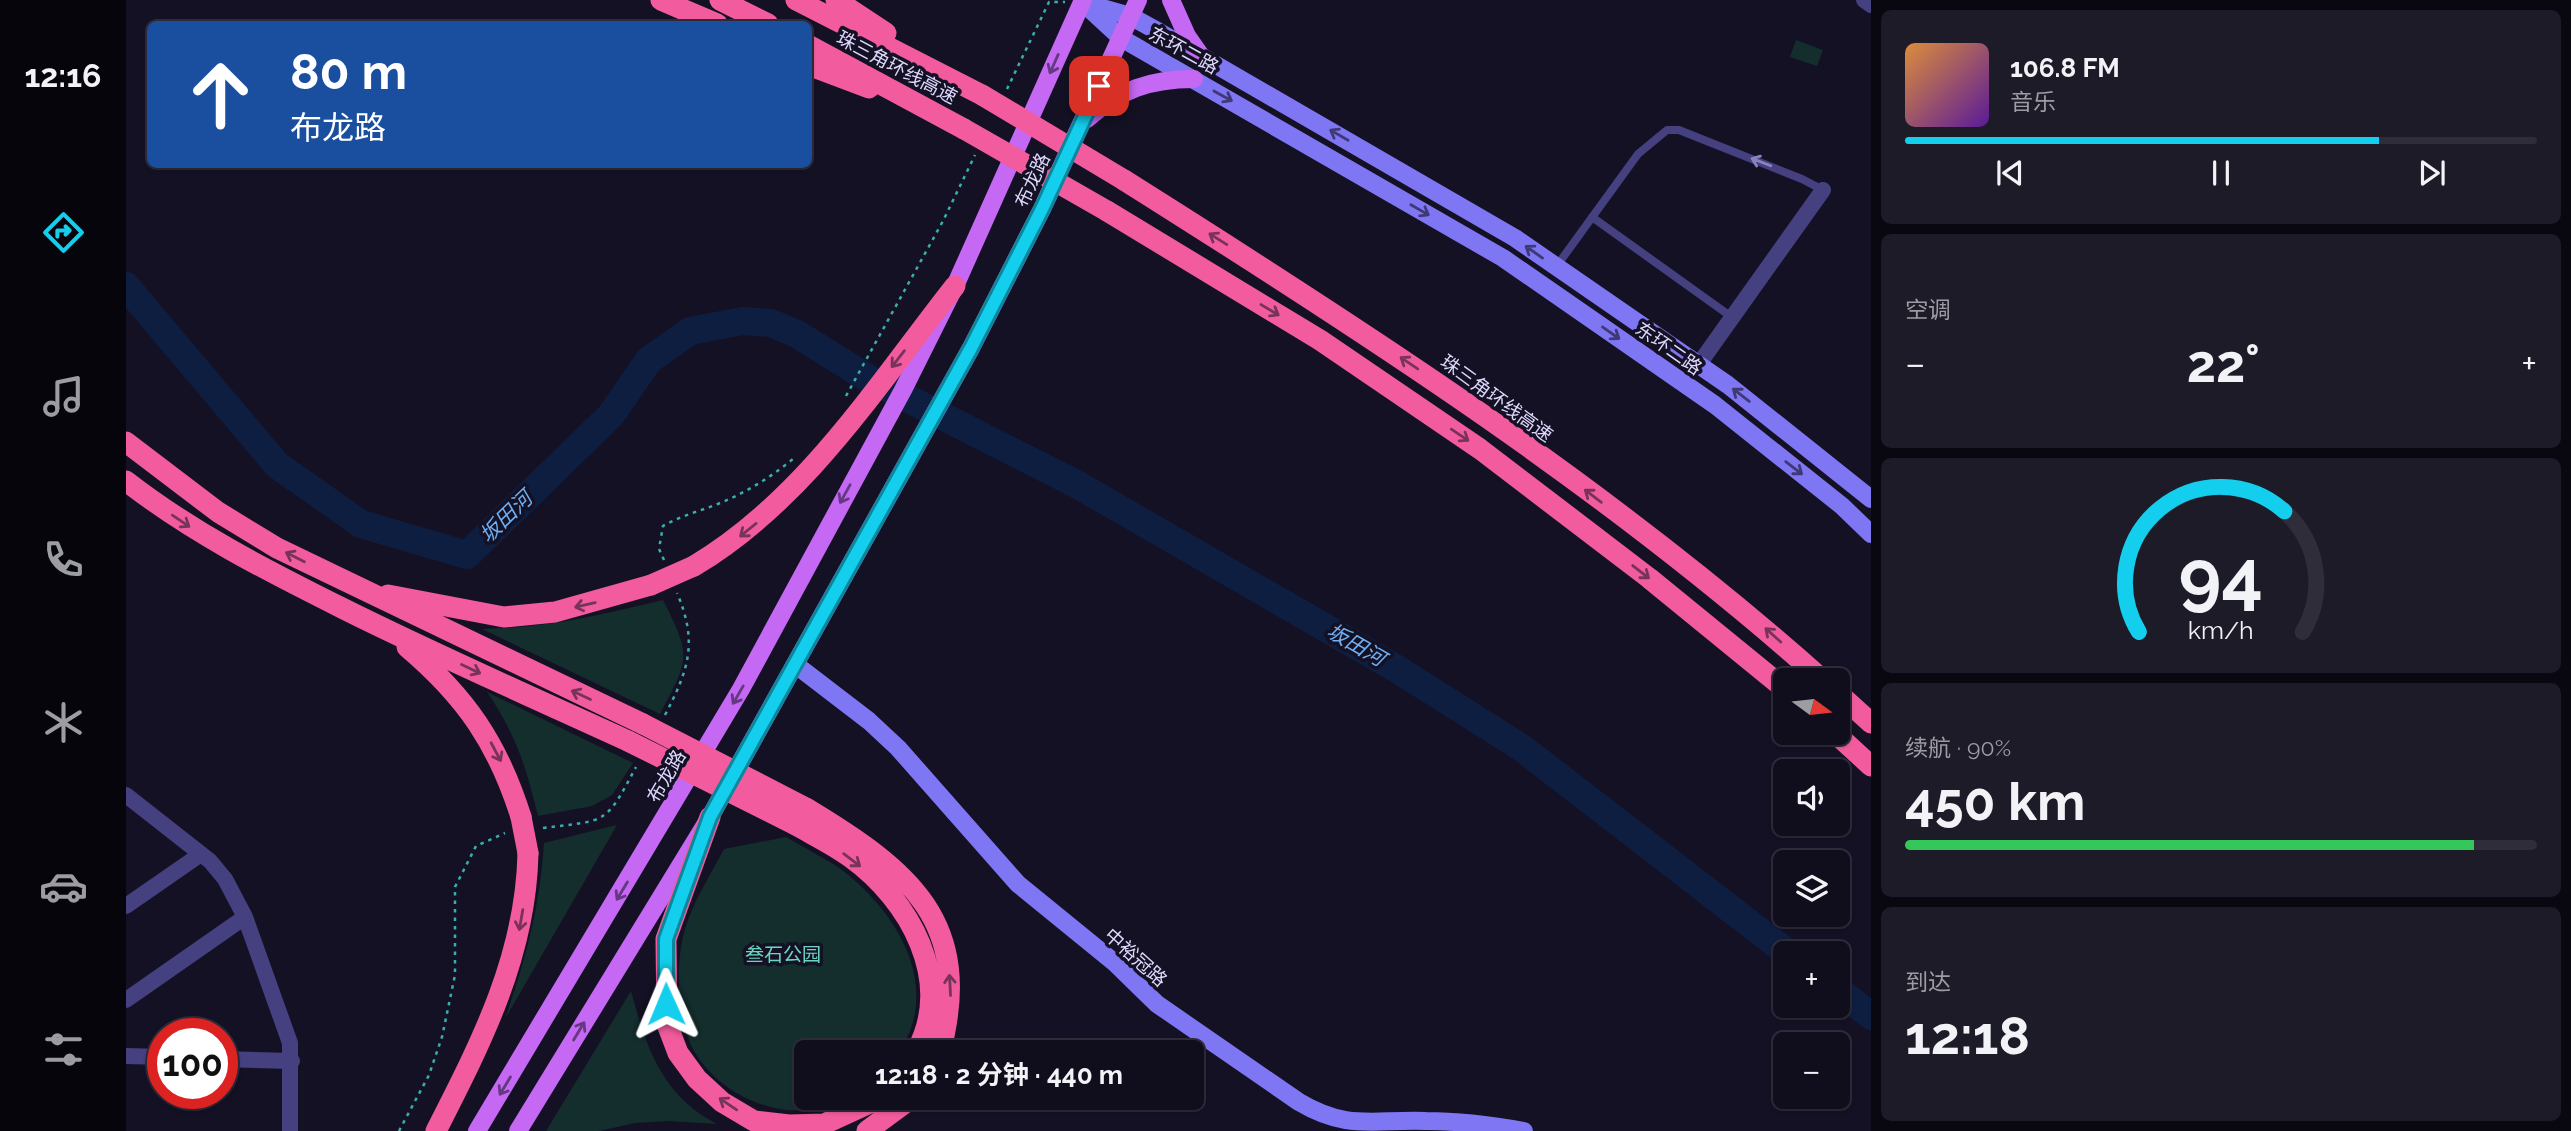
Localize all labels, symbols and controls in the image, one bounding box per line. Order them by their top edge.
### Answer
street label: 东环二路 [1145,22,1223,78]
street label: 珠三角环线高速 [833,26,961,108]
text: 80 m [290,43,407,100]
icon: ahead [175,49,266,140]
one-way arrow [1047,53,1060,75]
text: 106.8 FM [2010,53,2120,83]
pin [1069,56,1129,116]
text: 12:16 [25,57,102,94]
icon: arrive [1080,67,1118,105]
text: 音乐 [2010,88,2056,115]
one-way arrow [1212,90,1233,103]
text: 布龙路 [290,109,386,146]
one-way arrow [1329,128,1349,142]
street label: 布龙路 [1010,150,1054,210]
icon: previous [1991,154,2029,192]
icon: pause [2202,154,2240,192]
icon: next [2413,154,2451,192]
one-way arrow [1750,155,1772,168]
one-way arrow [1409,203,1429,217]
icon: directions [39,208,88,257]
one-way arrow [1208,232,1228,246]
one-way arrow [1525,245,1544,259]
text: 空调 [1905,296,1951,323]
one-way arrow [1259,303,1279,317]
street label: 东环二路 [1632,317,1706,379]
one-way arrow [1601,326,1620,340]
text: 22° [2187,333,2260,394]
text: − [1905,341,1925,386]
text: + [2521,341,2537,386]
one-way arrow [890,349,905,367]
street label: 珠三角环线高速 [1437,350,1557,446]
one-way arrow [1399,356,1419,370]
icon: music [39,372,88,421]
one-way arrow [1733,388,1751,403]
one-way arrow [1449,428,1469,442]
one-way arrow [1784,460,1803,475]
water label: 坂田河 [474,483,540,548]
one-way arrow [838,484,852,504]
one-way arrow [1584,489,1603,503]
one-way arrow [171,513,190,528]
one-way arrow [740,522,758,537]
text: 94 [2179,534,2263,619]
icon: phone [39,535,88,584]
one-way arrow [285,550,306,564]
one-way arrow [1631,565,1650,580]
one-way arrow [575,599,597,612]
text: km/h [2188,614,2254,644]
water label: 坂田河 [1323,618,1393,673]
one-way arrow [1765,627,1782,644]
one-way arrow [459,663,481,676]
north arrow [1773,668,1850,746]
map controls [1773,668,1850,1109]
one-way arrow [731,684,745,704]
one-way arrow [571,688,592,702]
icon: climate [39,698,88,747]
text: 续航 · 90% [1905,734,2011,761]
one-way arrow [490,742,504,762]
street label: 布龙路 [642,746,690,806]
button: sound [1773,759,1850,836]
text: 450 km [1905,771,2085,832]
button: layers [1773,850,1850,927]
one-way arrow [842,852,861,867]
icon: car [39,862,88,911]
one-way arrow [615,880,629,900]
one-way arrow [514,908,528,931]
street label: 中裕冠路 [1100,923,1172,991]
button: + [1773,941,1850,1018]
park label: 叁石公园 [745,943,821,965]
position arrow [629,967,703,1041]
text: 到达 [1905,968,1951,995]
one-way arrow [943,974,956,997]
text: 12:18 [1905,1005,2030,1066]
speed limit sign: 100 [147,1018,238,1109]
one-way arrow [572,1021,586,1041]
icon: filters [39,1025,88,1074]
button: − [1773,1032,1850,1109]
text: 12:18 · 2 分钟 · 440 m [875,1060,1123,1090]
one-way arrow [497,1075,511,1095]
one-way arrow [718,1097,738,1111]

